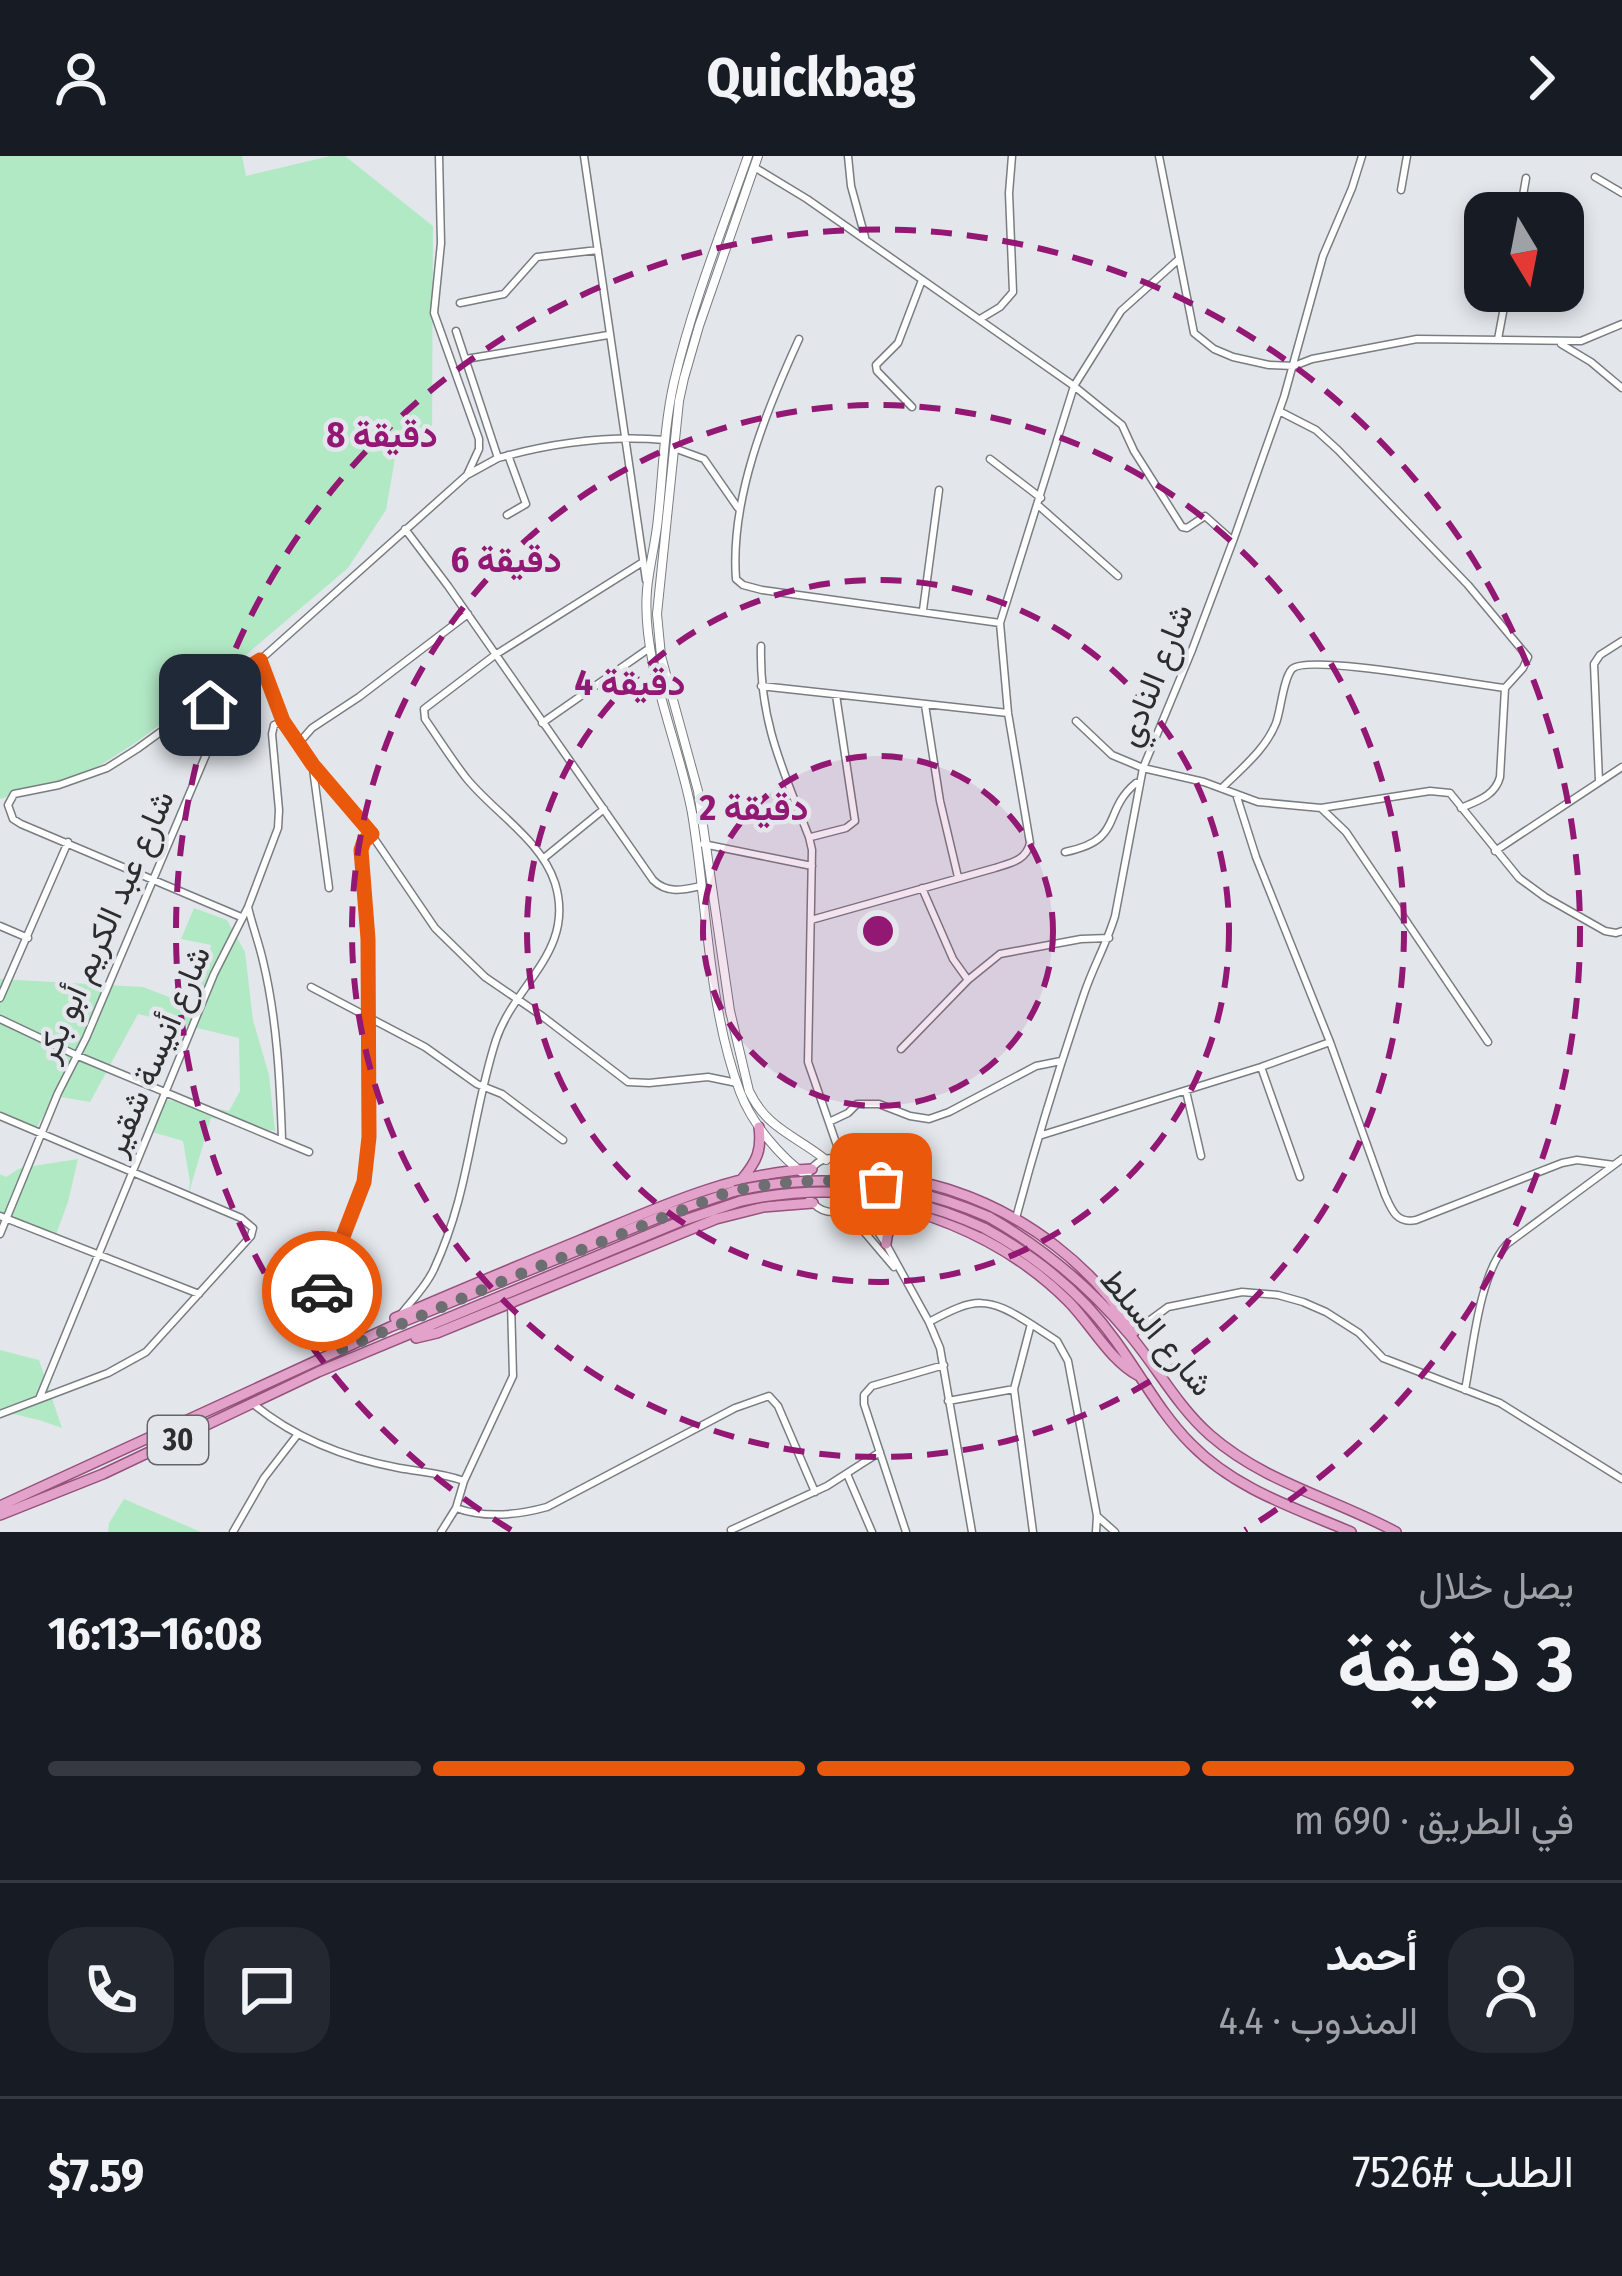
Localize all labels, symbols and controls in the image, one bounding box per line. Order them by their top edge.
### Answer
icon: person [48,45,114,111]
icon: forward [1508,45,1574,111]
text: Quickbag [706,46,916,110]
north arrow [1464,192,1584,312]
map controls [1464,192,1584,312]
text: 8 دقيقة [326,413,438,457]
text: 6 دقيقة [450,538,562,582]
street label: شارع النادي [1108,598,1207,754]
pin [159,654,261,756]
text: 4 دقيقة [575,661,685,705]
icon: home [177,672,243,738]
street label: شارع عبد الكريم أبو بكر [27,784,185,1070]
text: 2 دقيقة [698,786,809,830]
centre of rings [857,910,899,952]
street label: شارع أنيسة شقير [94,940,221,1164]
pin [830,1133,932,1235]
icon: bag [848,1151,914,1217]
courier [262,1231,382,1351]
icon: car [289,1258,355,1324]
street label: شارع السلط [1090,1260,1222,1405]
road number: 30 [148,1416,208,1464]
text: يصل خلال [1418,1563,1574,1609]
text: 16:08–16:13 [48,1607,262,1661]
text: 3 دقيقة [1337,1618,1574,1712]
text: في الطريق · 690 m [1294,1798,1574,1844]
button: phone [48,1927,174,2053]
button: chat [204,1927,330,2053]
button: person [1448,1927,1574,2053]
text: أحمد [1326,1928,1418,1982]
text: المندوب · 4.4 [1219,1998,1418,2044]
text: الطلب #7526 [1352,2145,1574,2199]
text: $7.59 [48,2149,144,2203]

